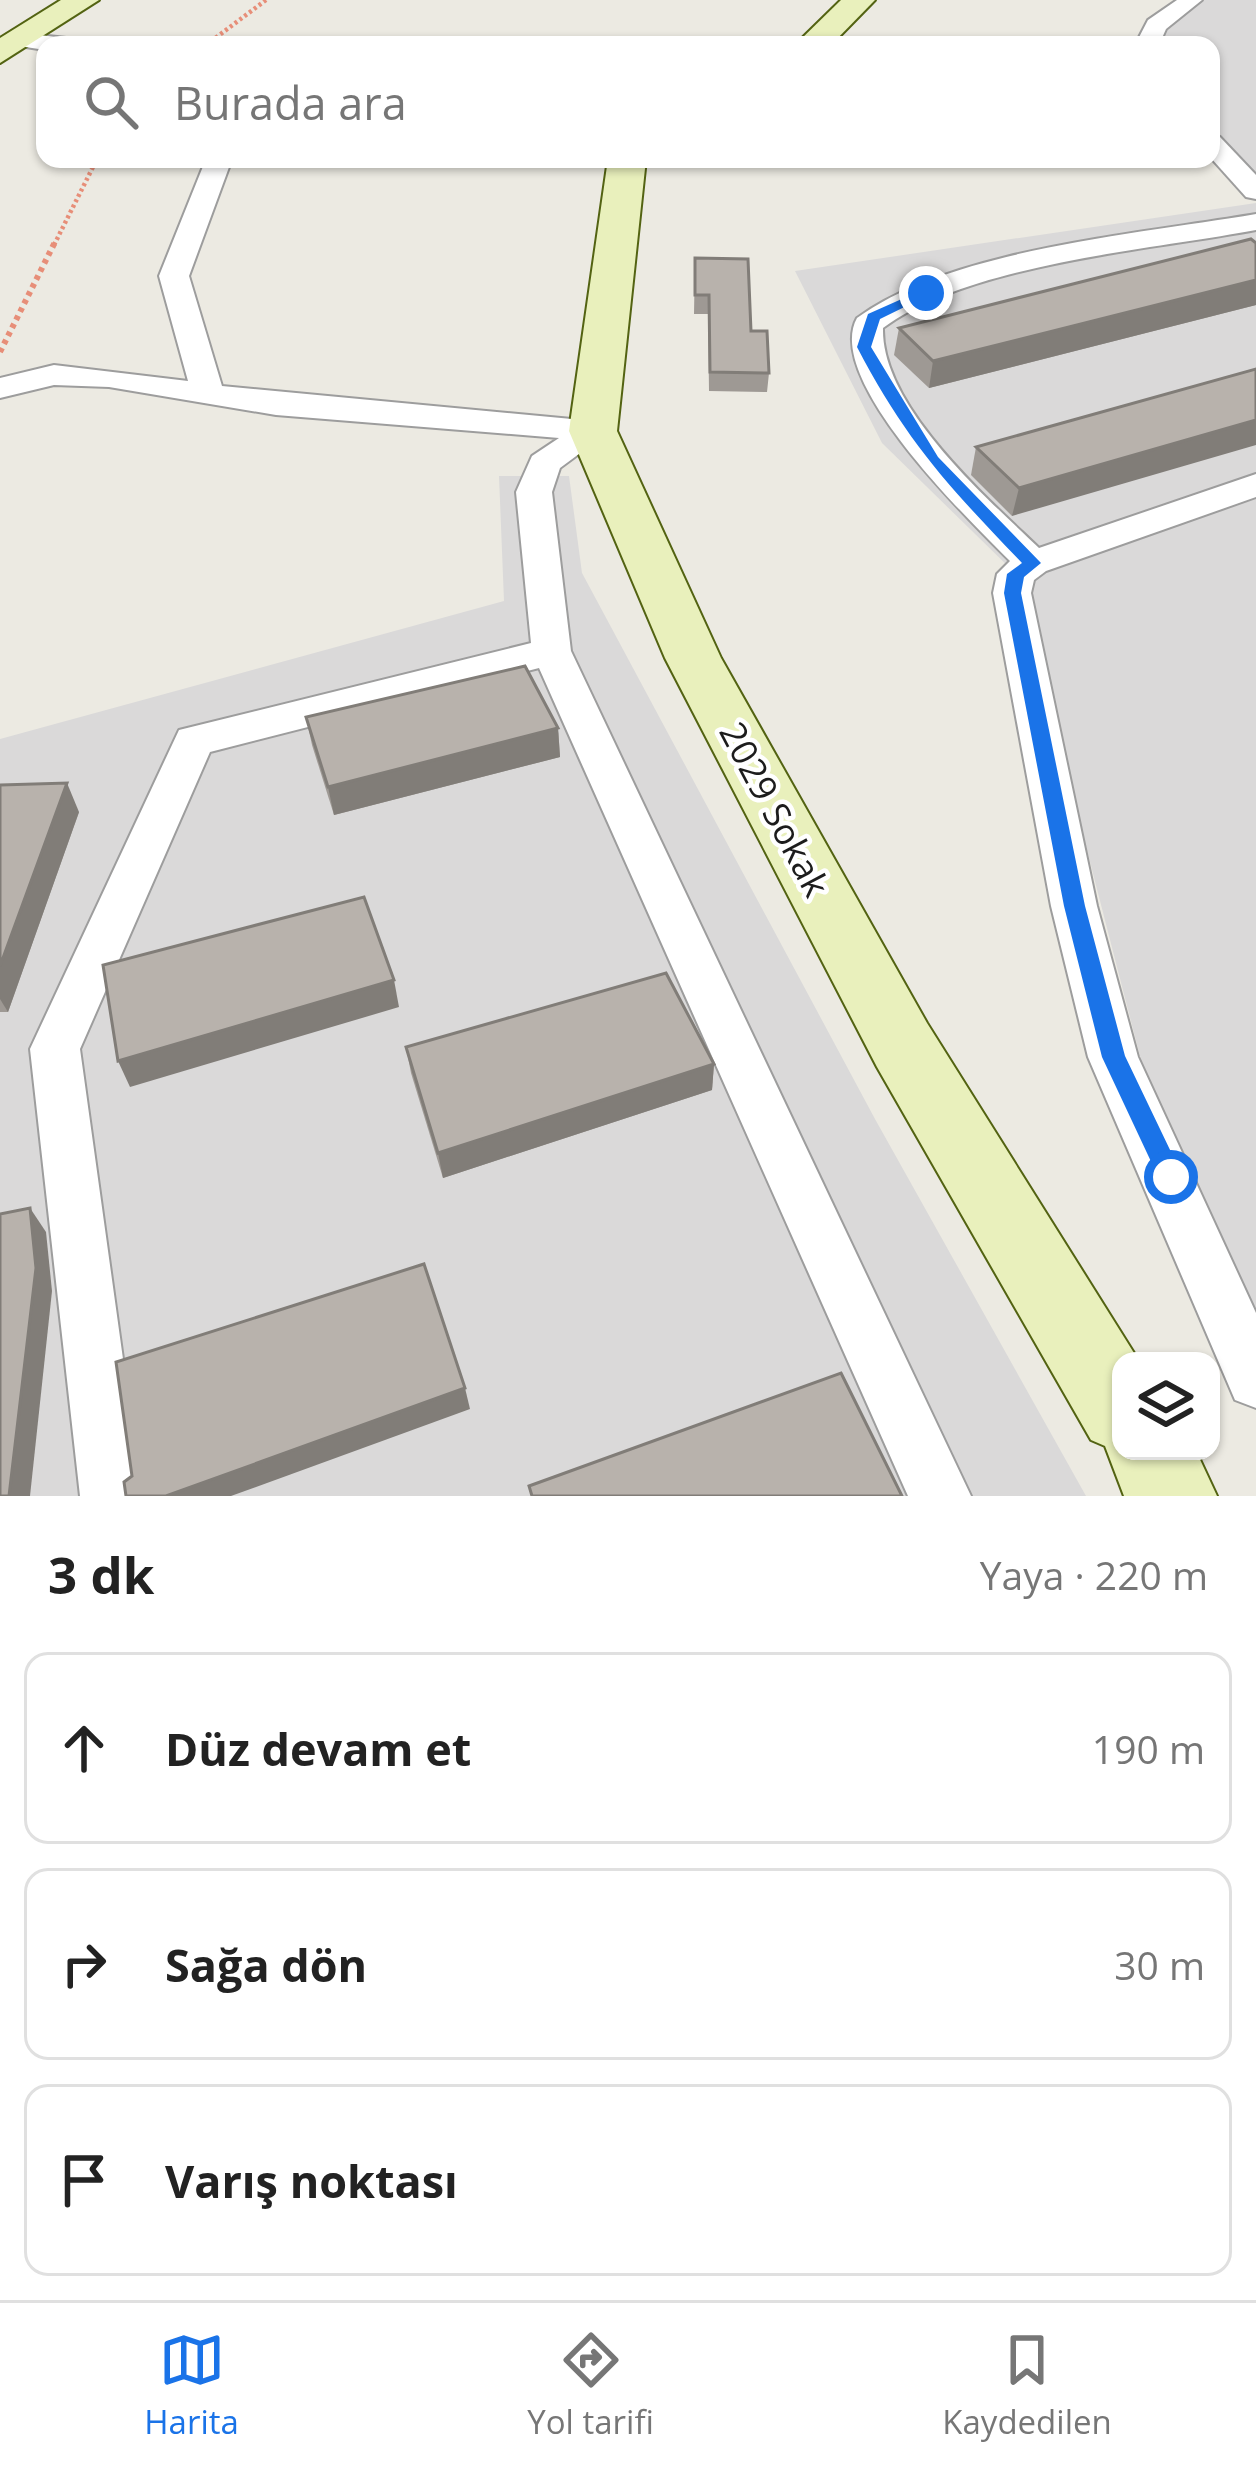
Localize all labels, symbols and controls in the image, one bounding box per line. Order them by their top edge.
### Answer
search box [36,36,1220,168]
icon: search [78,69,144,135]
text: Burada ara [174,72,407,133]
route end [899,266,953,320]
street label: 2029 Sokak [709,713,841,905]
route start [1144,1150,1198,1204]
map controls [1112,1352,1220,1460]
button: layers [1112,1352,1220,1460]
text: 3 dk [48,1539,154,1609]
text: Yaya · 220 m [980,1548,1208,1601]
icon: ahead [51,1715,117,1781]
text: Düz devam et [165,1718,471,1779]
text: 190 m [1092,1722,1205,1775]
icon: right [51,1931,117,1997]
text: Sağa dön [165,1934,367,1995]
text: 30 m [1114,1938,1205,1991]
icon: arrive [51,2147,117,2213]
text: Varış noktası [165,2150,458,2211]
tab: Harita [144,2327,239,2444]
tab: Yol tarifi [527,2327,654,2444]
tab: Kaydedilen [942,2327,1112,2444]

